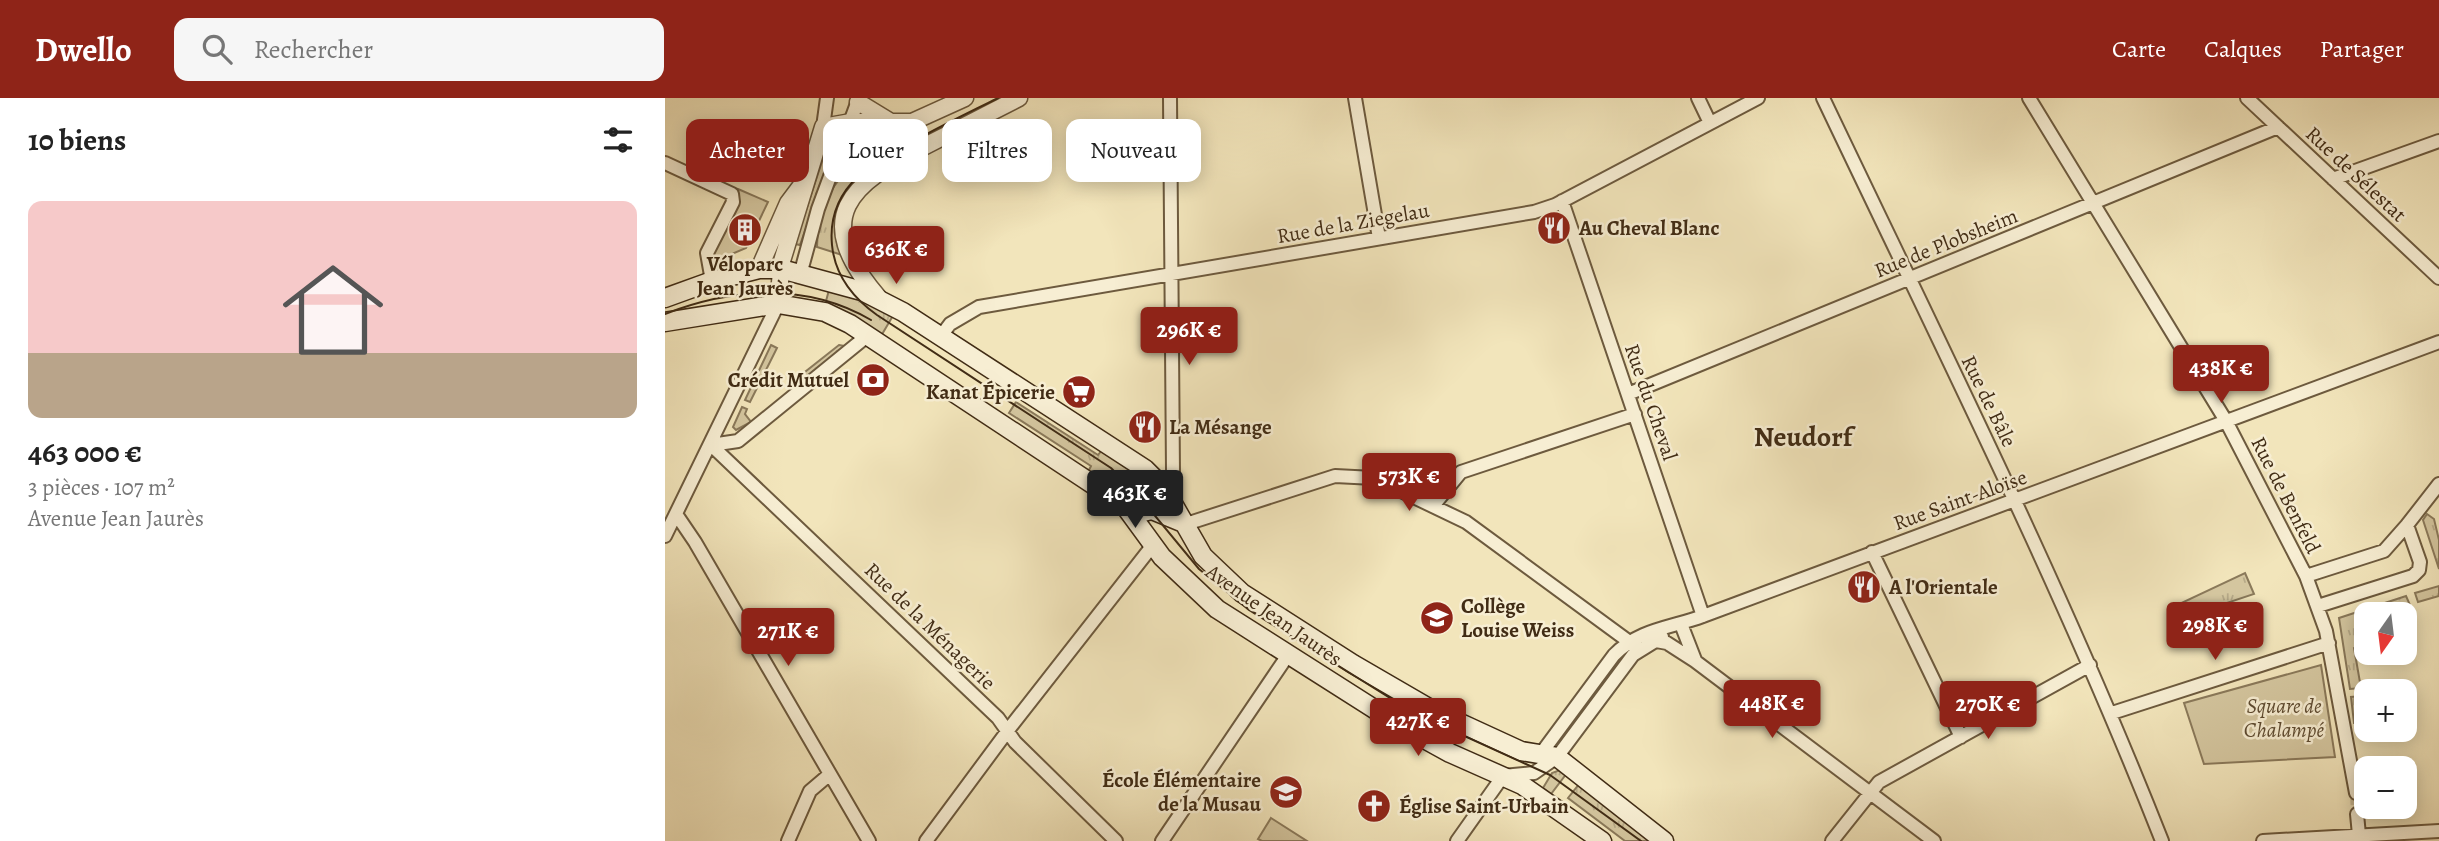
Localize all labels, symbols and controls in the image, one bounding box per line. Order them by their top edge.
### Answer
search box [174,18,664,81]
text: Dwello [35,27,132,72]
icon: search [198,30,236,68]
text: Rechercher [254,32,373,67]
text: Carte [2112,33,2166,65]
text: Calques [2204,33,2282,65]
text: Partager [2320,33,2404,65]
chip: Acheter [686,119,809,182]
chip: Louer [823,119,928,182]
chip: Filtres [942,119,1052,182]
chip: Nouveau [1066,119,1201,182]
text: 10 biens [28,120,126,160]
street label: Rue de Sélestat [2299,120,2413,228]
icon: filters [599,121,637,159]
street label: Rue de la Ziegelau [1275,196,1432,250]
street label: Rue de Plobsheim [1870,202,2022,284]
restaurant icon: Au Cheval Blanc [1535,209,1573,247]
building icon: Véloparc Jean Jaurès [726,211,764,249]
place label: Au Cheval Blanc [1578,214,1719,242]
pin: 636K € [839,226,953,286]
text: 636K € [864,233,928,264]
icon: home [270,247,396,373]
place label: Véloparc Jean Jaurès [697,250,793,302]
pin: 296K € [1132,308,1246,367]
text: 296K € [1157,314,1221,345]
street label: Rue du Cheval [1618,340,1684,464]
pin: 438K € [2164,345,2278,405]
street label: Rue de Bâle [1955,350,2023,452]
text: 438K € [2189,352,2253,383]
bank icon: Crédit Mutuel [854,361,892,399]
place label: Crédit Mutuel [728,366,849,394]
supermarket icon: Kanat Épicerie [1060,373,1098,411]
place label: Kanat Épicerie [926,378,1055,406]
restaurant icon: La Mésange [1126,408,1164,446]
place label: La Mésange [1169,413,1272,441]
district label: Neudorf [1754,418,1856,456]
text: 463 000 € [28,432,142,472]
street label: Rue de Benfeld [2245,432,2328,559]
pin: 573K € [1352,454,1466,513]
text: 573K € [1378,460,1440,491]
street label: Rue Saint-Aloïse [1889,463,2031,537]
pin: 463K € [1078,470,1192,530]
text: 3 pièces · 107 m² [28,472,175,503]
text: 463K € [1103,477,1167,508]
text: Avenue Jean Jaurès [28,503,204,534]
street label: Rue de la Ménagerie [858,556,1002,696]
street label: Avenue Jean Jaurès [1199,557,1348,673]
restaurant icon: A l'Orientale [1845,568,1883,606]
place label: A l'Orientale [1888,573,1998,601]
place label: Collège Louise Weiss [1461,592,1574,644]
school or university icon: Collège Louise Weiss [1418,599,1456,637]
pin: 298K € [2158,602,2272,662]
north arrow [2354,602,2417,665]
map controls [2354,602,2417,819]
pin: 271K € [731,608,845,668]
text: 298K € [2182,609,2248,640]
text: 271K € [757,615,819,646]
button: + [2354,679,2417,742]
pin: 448K € [1715,680,1829,740]
pin: 270K € [1931,682,2045,741]
text: 448K € [1740,687,1804,718]
text: 270K € [1956,688,2020,719]
park label: Square de Chalampé [2244,692,2325,744]
pin: 427K € [1361,698,1475,758]
text: 427K € [1386,705,1450,736]
button: − [2354,756,2417,819]
place label: École Élémentaire de la Musau [1102,766,1262,818]
school or university icon: École Élémentaire de la Musau [1267,773,1305,811]
church icon: Église Saint-Urbain [1355,787,1393,825]
place label: Église Saint-Urbain [1399,792,1569,820]

